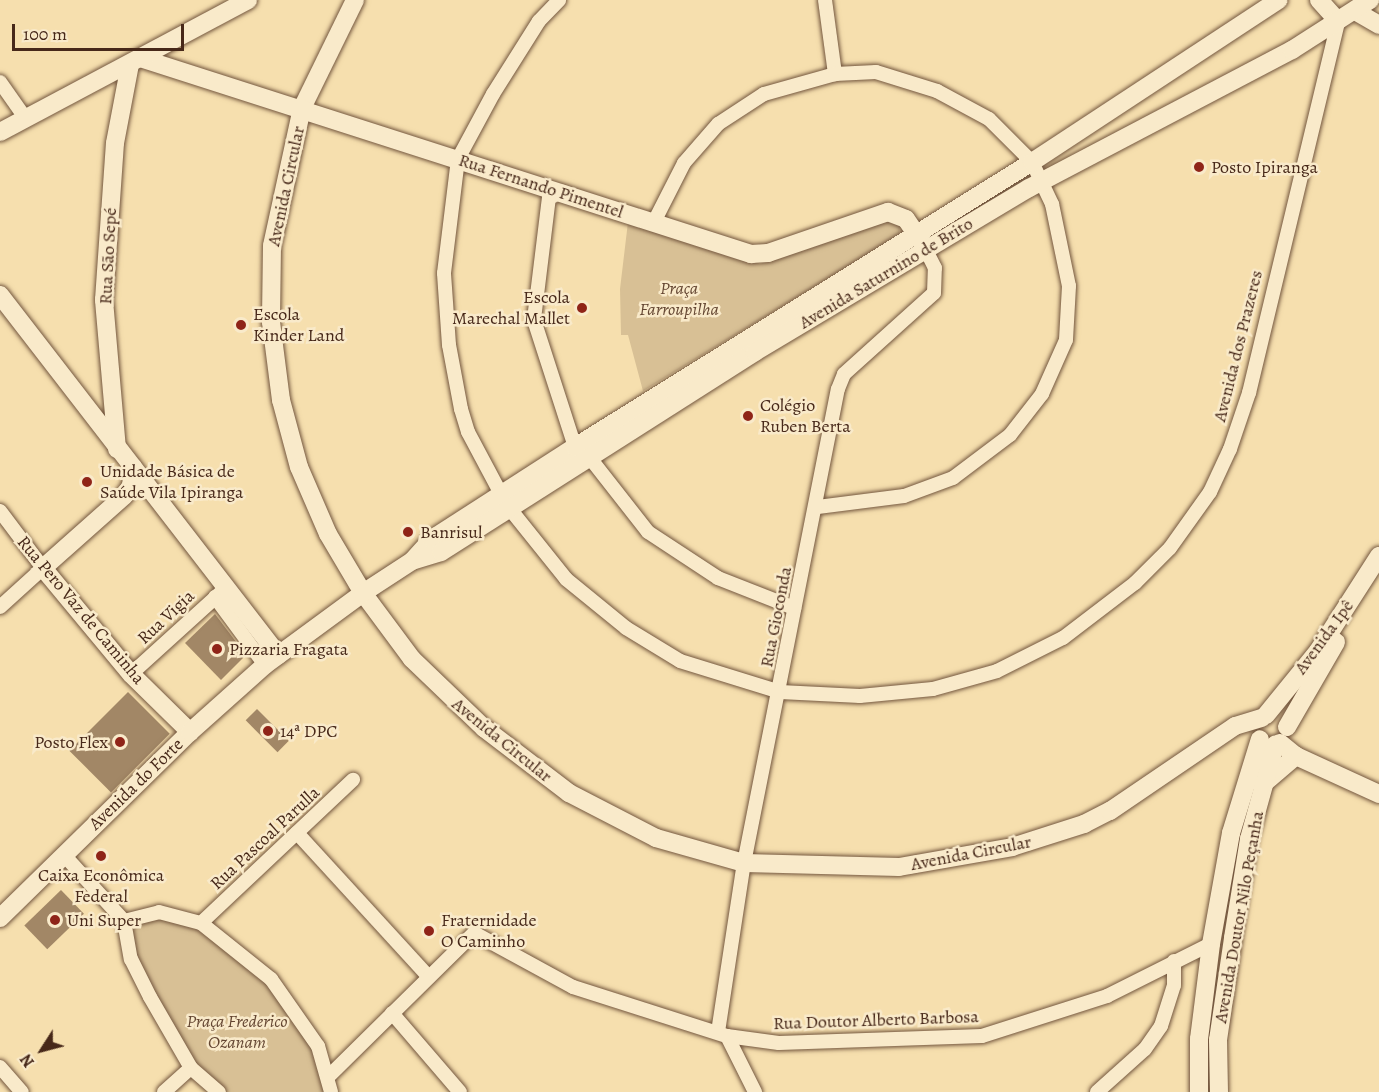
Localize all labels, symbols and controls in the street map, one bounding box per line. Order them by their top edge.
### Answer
scale bar [15,12,188,50]
text: 100 m [23,22,67,46]
street label: Avenida Circular [263,124,309,248]
street label: Rua Fernando Pimentel [456,149,626,223]
place label: Posto Ipiranga [1211,156,1318,178]
marker: Posto Ipiranga [1192,160,1206,174]
street label: Rua São Sepé [95,207,121,305]
street label: Avenida Saturnino de Brito [795,213,977,333]
street label: Avenida dos Prazeres [1209,268,1267,424]
park label: Praça Farroupilha [639,278,719,320]
place label: Escola Marechal Mallet [452,287,570,330]
marker: Escola Marechal Mallet [575,301,589,315]
place label: Escola Kinder Land [253,304,344,346]
marker: Escola Kinder Land [234,318,248,332]
place label: Colégio Ruben Berta [760,395,851,438]
marker: Colégio Ruben Berta [741,409,755,423]
place label: Unidade Básica de Saúde Vila Ipiranga [100,461,243,504]
marker: Unidade Básica de Saúde Vila Ipiranga [78,473,96,491]
place label: Banrisul [420,521,482,543]
marker: Banrisul [401,525,415,539]
street label: Rua Pero Vaz de Caminha [13,531,149,689]
street label: Rua Gioconda [756,565,796,669]
street label: Rua Vigia [133,585,199,649]
street label: Avenida Ipê [1290,596,1358,678]
place label: Pizzaria Fragata [229,638,348,660]
marker: Pizzaria Fragata [210,642,224,656]
street label: Avenida Circular [448,693,556,787]
place label: 14ª DPC [280,720,337,742]
marker: 14ª DPC [261,724,275,738]
place label: Posto Flex [34,731,108,753]
street label: Avenida do Forte [84,734,188,834]
marker: Posto Flex [113,735,127,749]
street label: Rua Pascoal Parulla [206,782,324,894]
street label: Avenida Doutor Nilo Peçanha [1210,809,1268,1025]
street label: Avenida Circular [909,831,1033,875]
marker: Caixa Econômica Federal [94,849,108,863]
place label: Caixa Econômica Federal [38,865,164,908]
place label: Uni Super [67,909,141,931]
place label: Fraternidade O Caminho [441,910,537,952]
marker: Uni Super [48,913,62,927]
marker: Fraternidade O Caminho [422,924,436,938]
street label: Rua Doutor Alberto Barbosa [773,1006,979,1034]
park label: Praça Frederico Ozanam [187,1011,287,1054]
north arrow [12,1020,72,1080]
text: N [15,1049,40,1072]

